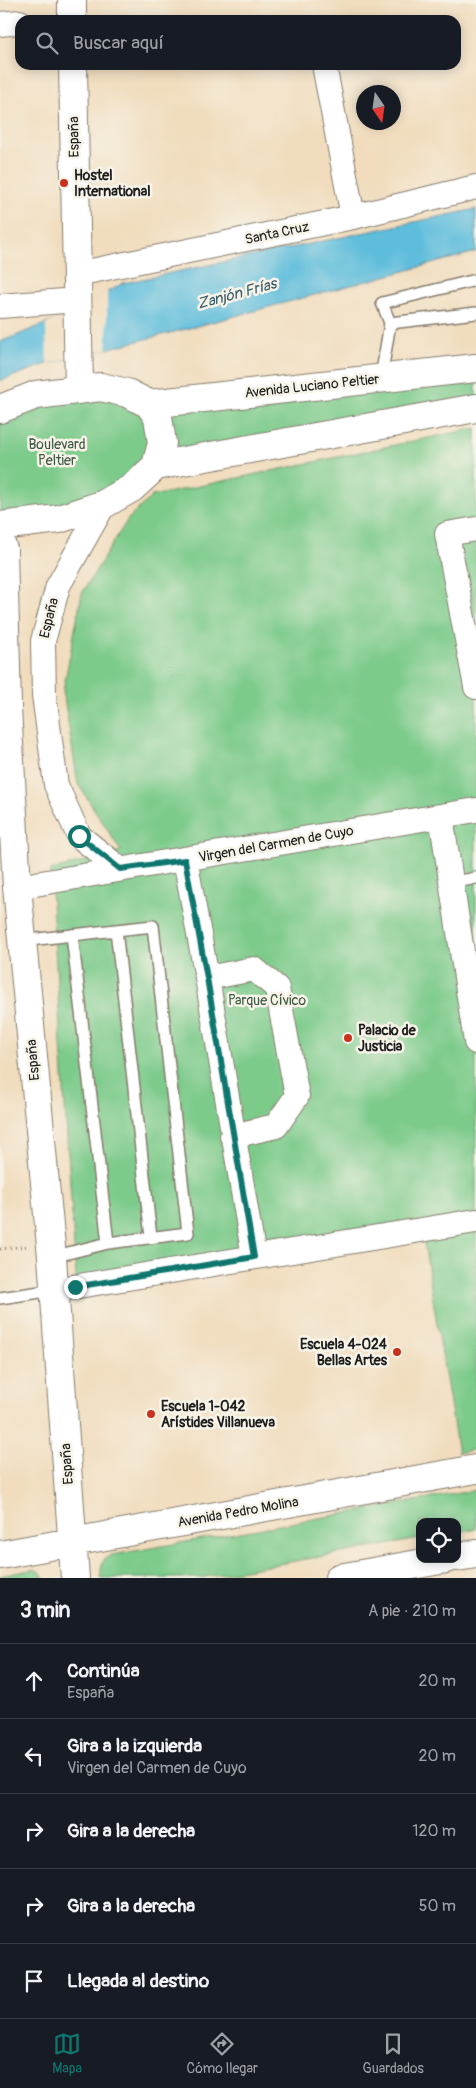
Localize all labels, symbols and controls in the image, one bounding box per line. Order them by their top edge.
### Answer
search box [15,15,461,70]
icon: search [33,29,61,57]
text: Buscar aquí [73,31,164,55]
north arrow [356,85,401,130]
street label: España [65,116,83,158]
place label: Hostel International [74,167,151,200]
marker: Hostel International [58,177,70,189]
street label: Santa Cruz [243,218,311,248]
water label: Zanjón Frías [195,274,281,314]
street label: Avenida Luciano Peltier [244,370,380,402]
park label: Boulevard Peltier [28,436,86,469]
street label: España [36,596,62,640]
street label: Virgen del Carmen de Cuyo [197,822,355,866]
route start [68,825,91,848]
park label: Parque Cívico [228,992,307,1009]
place label: Palacio de Justicia [358,1022,417,1055]
marker: Palacio de Justicia [342,1032,354,1044]
street label: España [23,1039,43,1081]
route end [64,1276,87,1299]
place label: Escuela 4-024 Bellas Artes [300,1336,388,1369]
marker: Escuela 4-024 Bellas Artes [391,1346,403,1358]
place label: Escuela 1-042 Arístides Villanueva [161,1398,275,1431]
marker: Escuela 1-042 Arístides Villanueva [145,1408,157,1420]
street label: España [57,1443,77,1485]
street label: Avenida Pedro Molina [176,1493,300,1531]
map controls [416,1518,461,1563]
button: locate [416,1518,461,1563]
text: 3 min [20,1597,70,1624]
text: A pie · 210 m [368,1601,456,1621]
text: Continúa [67,1659,140,1683]
icon: ahead [20,1667,48,1695]
text: 20 m [418,1671,456,1691]
text: España [67,1683,114,1703]
text: Gira a la izquierda [67,1734,202,1758]
icon: left [20,1742,48,1770]
text: 20 m [418,1746,456,1766]
text: Virgen del Carmen de Cuyo [67,1758,247,1778]
icon: right [20,1817,48,1845]
text: Gira a la derecha [67,1819,195,1843]
text: 120 m [412,1821,456,1841]
icon: right [20,1892,48,1920]
text: Gira a la derecha [67,1894,195,1918]
text: 50 m [419,1896,456,1916]
icon: arrive [20,1967,48,1995]
text: Llegada al destino [67,1969,209,1993]
tab: Mapa [52,2030,82,2077]
tab: Cómo llegar [187,2030,258,2077]
tab: Guardados [362,2030,424,2077]

